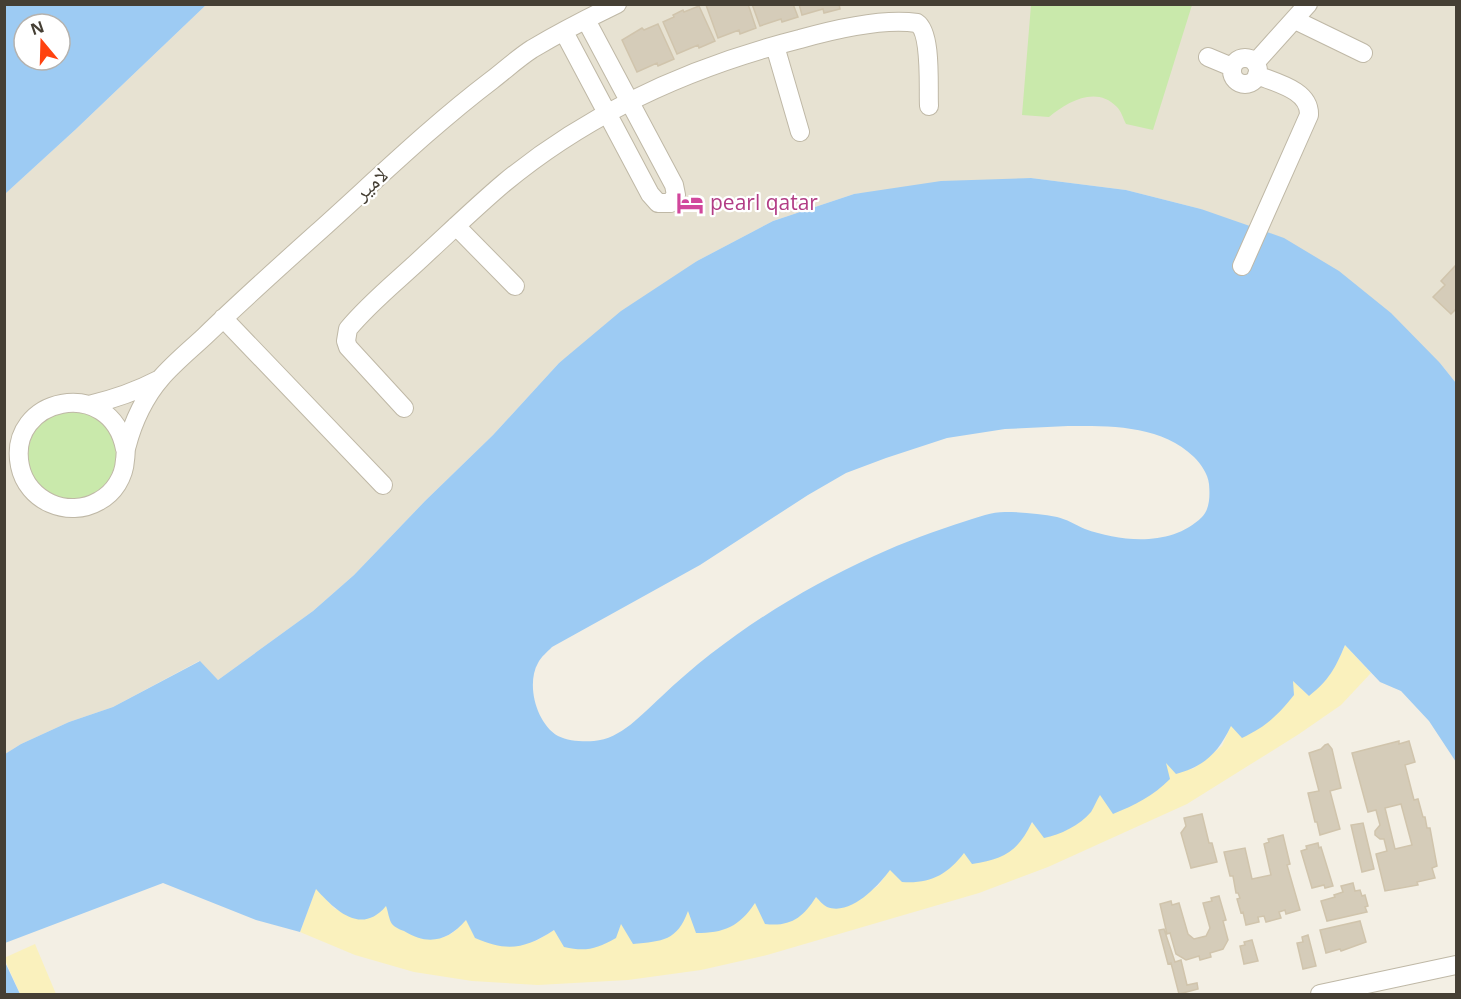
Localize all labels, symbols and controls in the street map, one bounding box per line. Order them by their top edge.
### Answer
north arrow [12,12,72,72]
text: N [27,15,47,40]
street label: لامير [347,161,393,207]
hotel icon: pearl qatar [675,188,705,218]
place label: pearl qatar [710,188,818,216]

